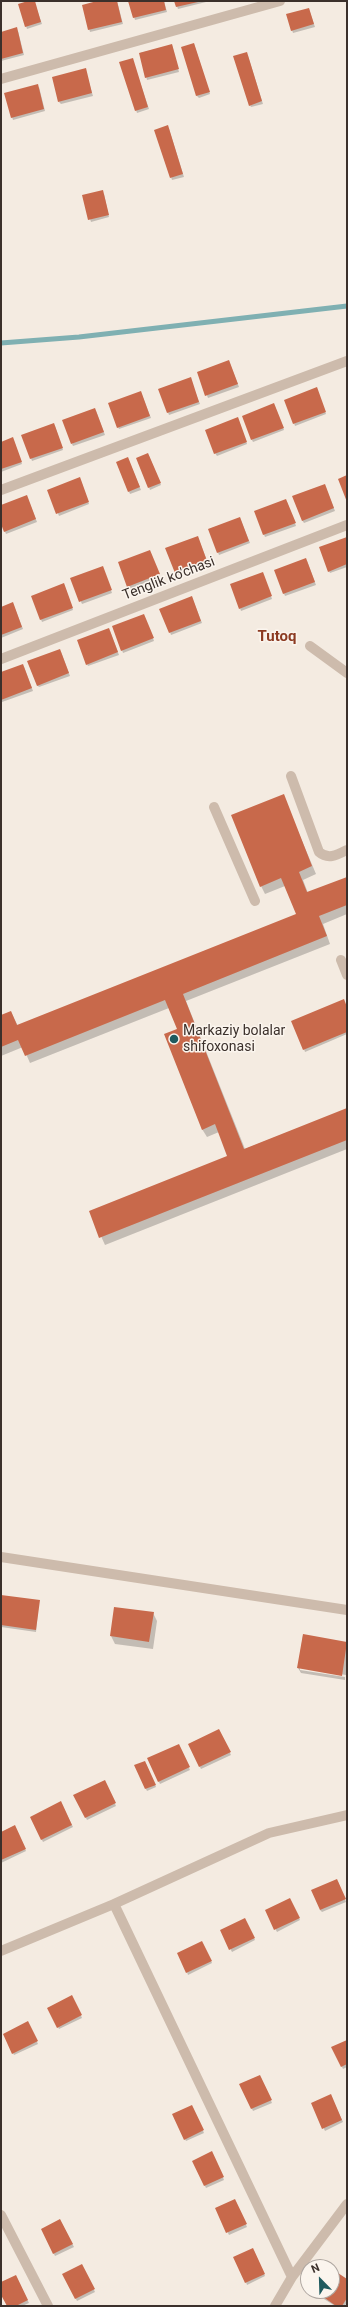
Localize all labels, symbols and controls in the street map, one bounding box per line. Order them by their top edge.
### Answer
street label: Tenglik ko'chasi [120,554,218,604]
district label: Tutoq [258,628,296,646]
place label: Markaziy bolalar shifoxonasi [183,1023,285,1056]
marker: Markaziy bolalar shifoxonasi [168,1033,180,1045]
north arrow [300,2259,340,2299]
text: N [309,2261,322,2276]

